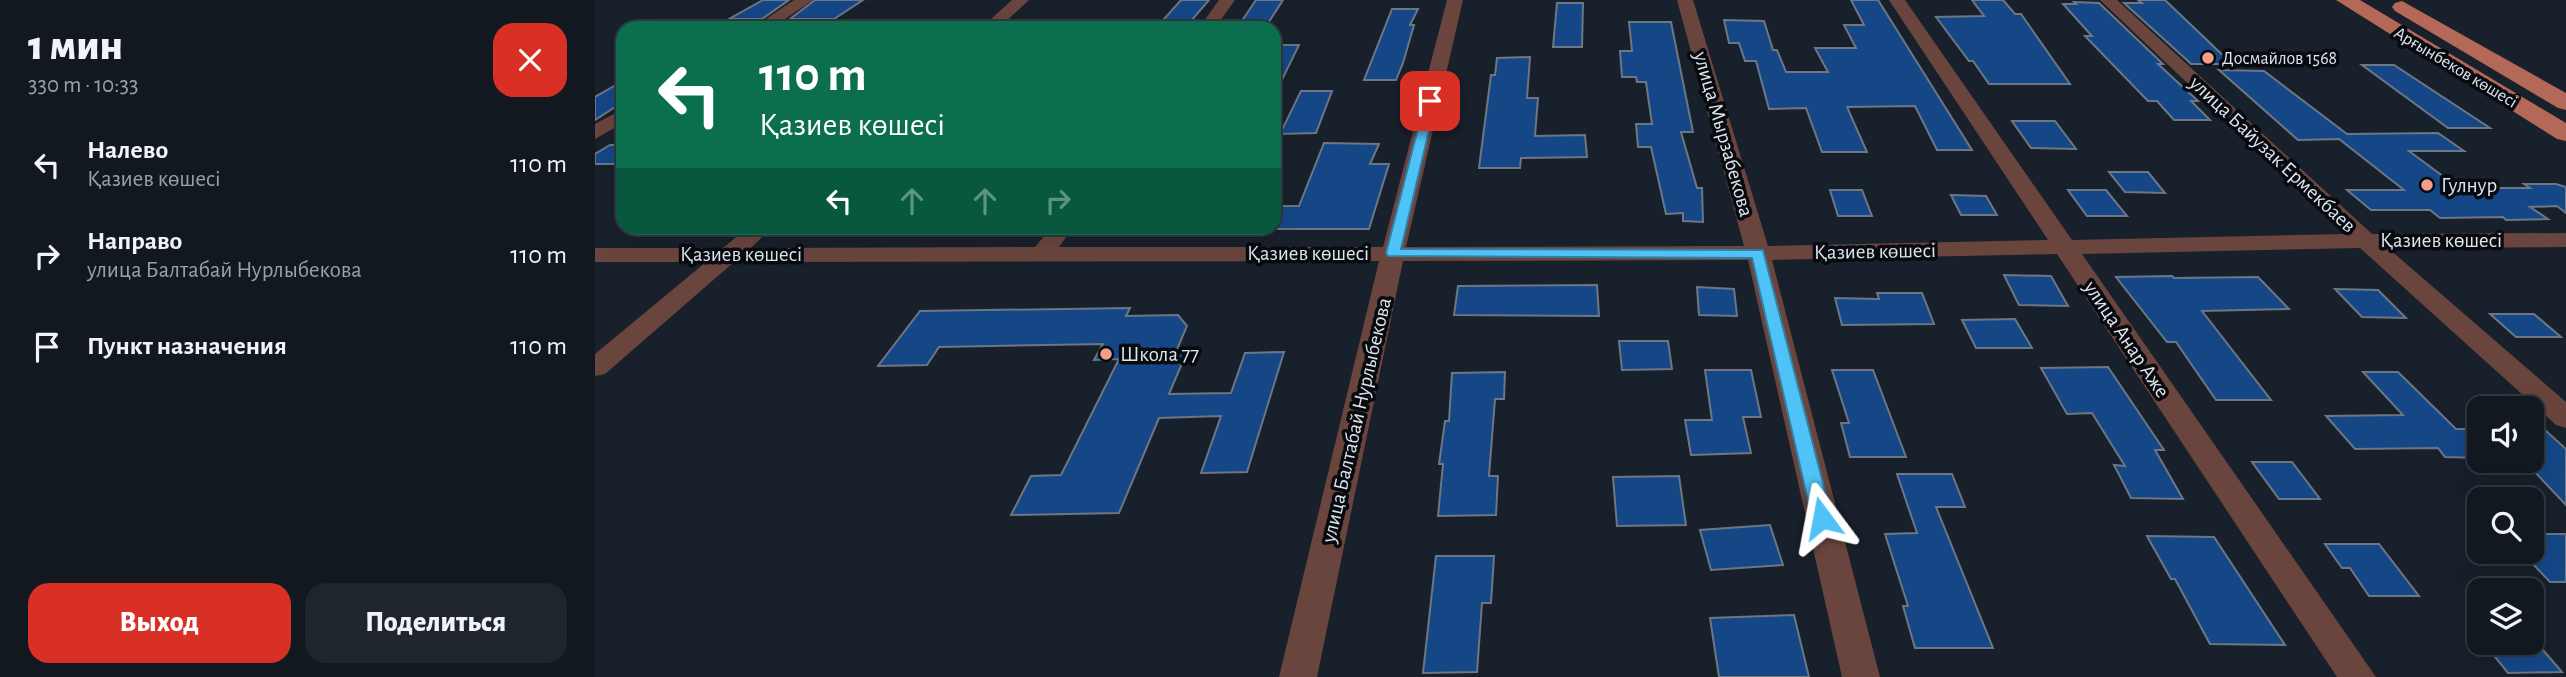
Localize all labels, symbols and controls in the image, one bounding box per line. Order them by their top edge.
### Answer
button: close [493,23,567,97]
street label: Арғынбеков көшесі [2391,23,2521,112]
text: 1 мин [28,25,123,67]
street label: улица Мырзабекова [1690,48,1757,219]
icon: left [644,49,735,140]
marker: Досмайлов 1568 [2200,50,2216,66]
place label: Досмайлов 1568 [2222,50,2337,68]
text: 110 m [759,51,867,100]
pin [1400,71,1460,131]
street label: улица Байузак Ермекбаев [2185,71,2360,237]
text: 330 m · 10:33 [28,74,138,97]
icon: arrive [1411,82,1449,120]
text: Қазиев көшесі [759,109,945,141]
text: Налево [87,137,168,163]
icon: left [28,146,66,184]
text: 110 m [510,151,567,177]
text: Қазиев көшесі [87,168,221,191]
place label: Гулнур [2441,175,2497,196]
marker: Гулнур [2419,177,2435,193]
icon: left [820,182,858,220]
icon: ahead [893,182,931,220]
icon: ahead [966,182,1004,220]
icon: right [1039,182,1077,220]
text: Направо [87,228,182,254]
street label: Қазиев көшесі [2380,230,2502,251]
icon: right [28,237,66,275]
street label: Қазиев көшесі [1814,240,1936,263]
text: 110 m [510,242,567,268]
street label: Қазиев көшесі [1247,243,1369,264]
street label: Қазиев көшесі [680,244,802,265]
text: улица Балтабай Нурлыбекова [87,259,362,282]
street label: улица Анар Аже [2079,276,2173,401]
street label: улица Балтабай Нурлыбекова [1318,295,1395,546]
icon: arrive [28,328,66,366]
text: Пункт назначения [87,333,287,359]
text: 110 m [510,333,567,359]
place label: Школа 77 [1120,344,1199,365]
marker: Школа 77 [1098,346,1114,362]
map controls [2467,396,2544,655]
button: sound [2467,396,2544,473]
position arrow [1785,481,1859,555]
button: search [2467,487,2544,564]
button: layers [2467,578,2544,655]
button: Выход [28,583,291,663]
button: Поделиться [305,583,567,663]

